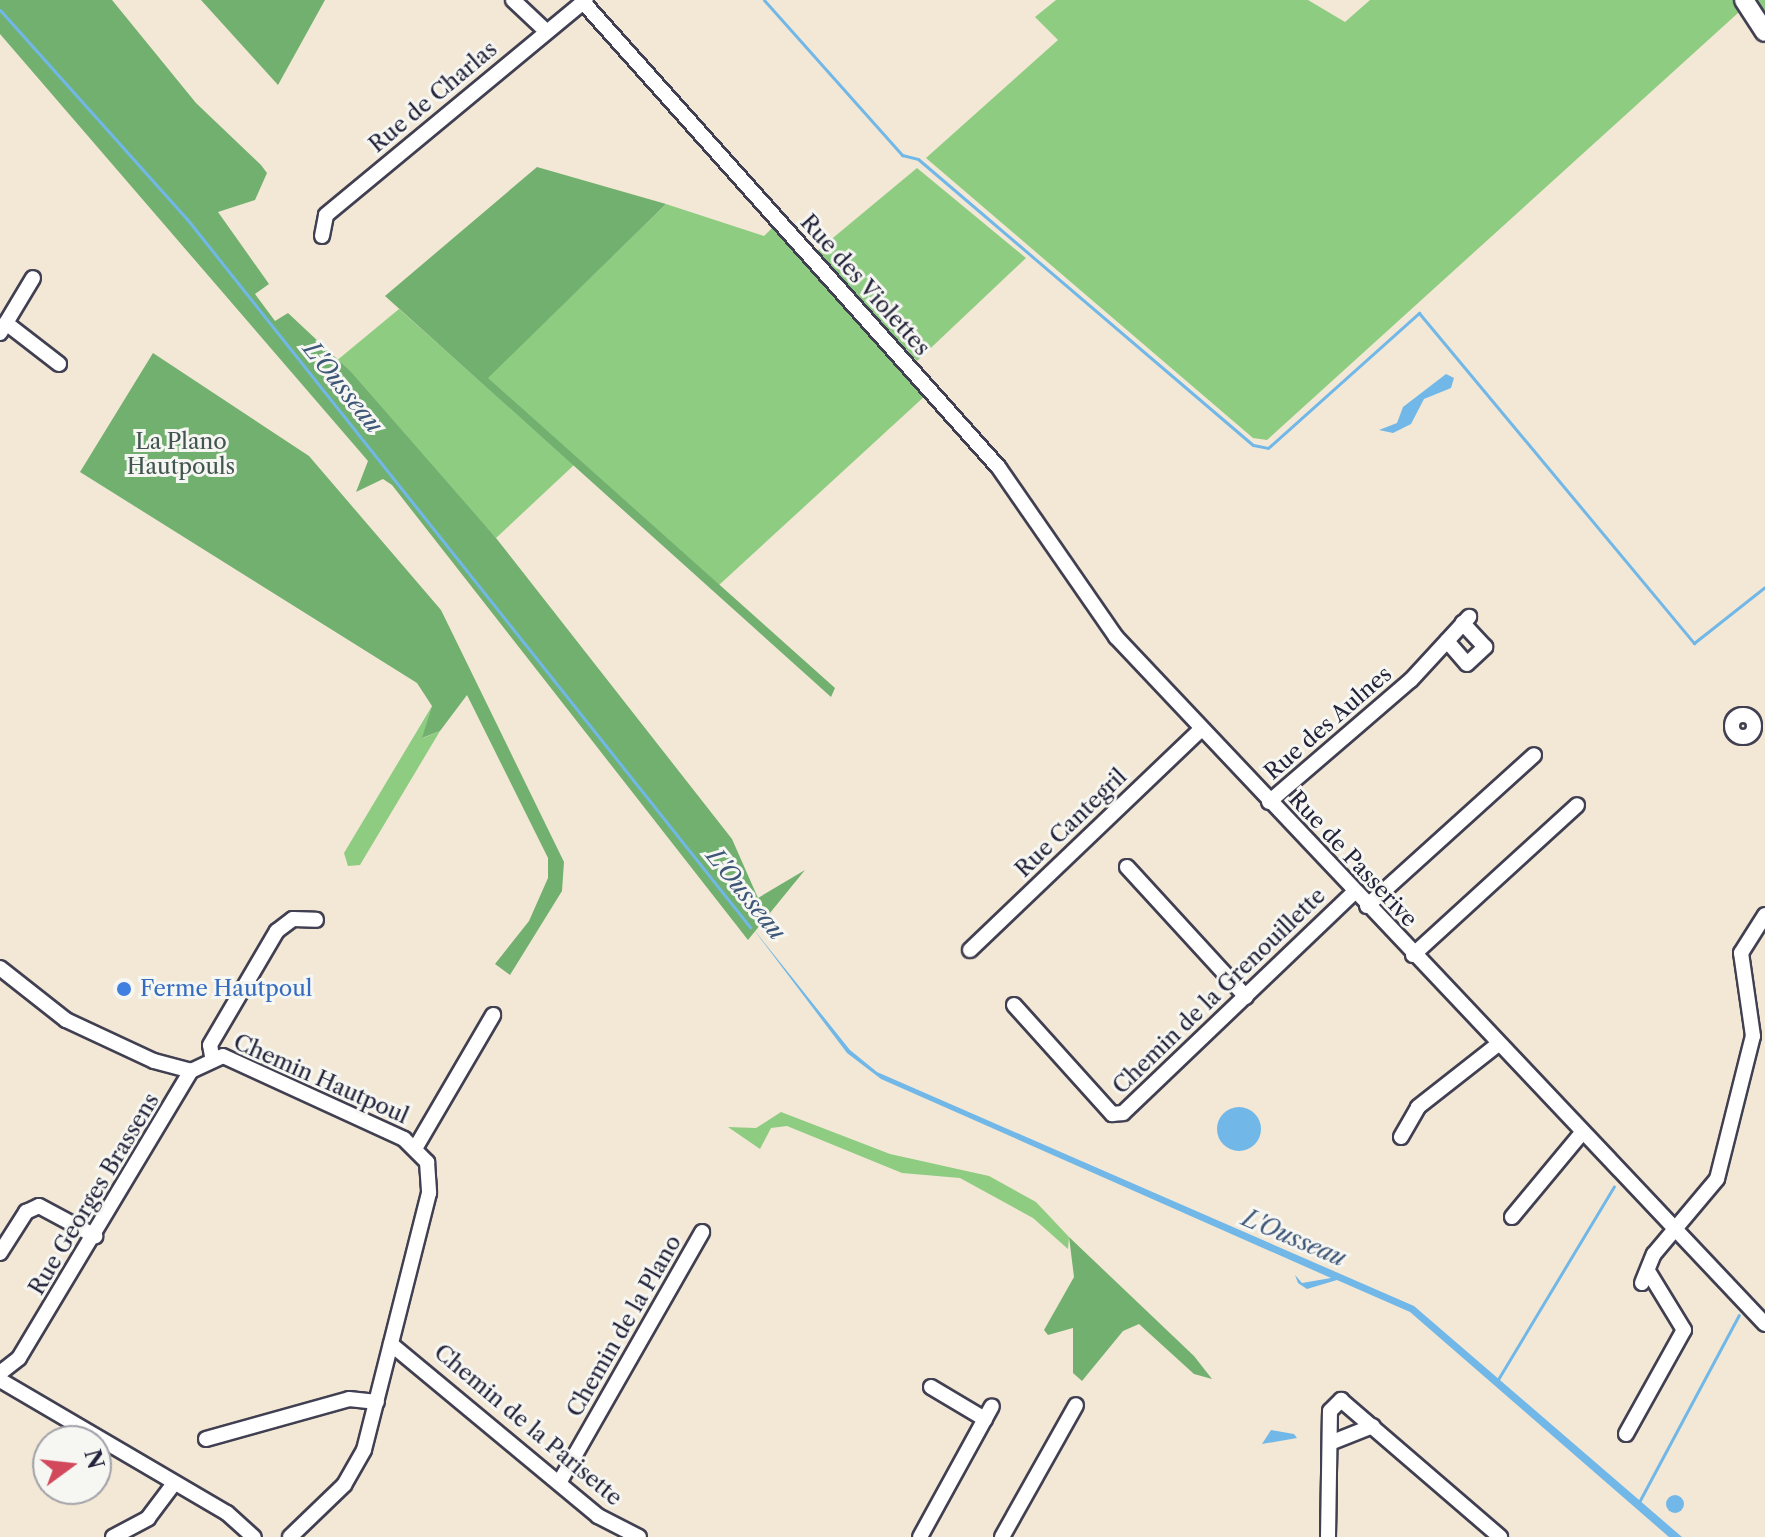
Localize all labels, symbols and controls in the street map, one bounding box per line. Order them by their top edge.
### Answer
street label: Rue de Charlas [364,36,502,158]
street label: Rue des Violettes [795,209,935,361]
water label: L'Ousseau [297,335,389,439]
park label: La Plano Hautpouls [127,428,235,480]
street label: Rue des Aulnes [1259,660,1397,786]
street label: Rue Cantegril [1010,763,1132,883]
street label: Rue de Passerive [1283,786,1423,932]
water label: L'Ousseau [700,842,792,946]
street label: Chemin de la Grenouillette [1107,882,1331,1100]
place label: Ferme Hautpoul [140,976,312,1002]
marker: Ferme Hautpoul [115,980,133,998]
street label: Chemin Hautpoul [229,1029,413,1129]
street label: Rue Georges Brassens [23,1088,165,1300]
water label: L'Ousseau [1238,1203,1350,1273]
street label: Chemin de la Plano [561,1230,687,1422]
street label: Chemin de la Parisette [429,1339,627,1511]
north arrow [32,1425,112,1505]
text: N [78,1446,109,1472]

